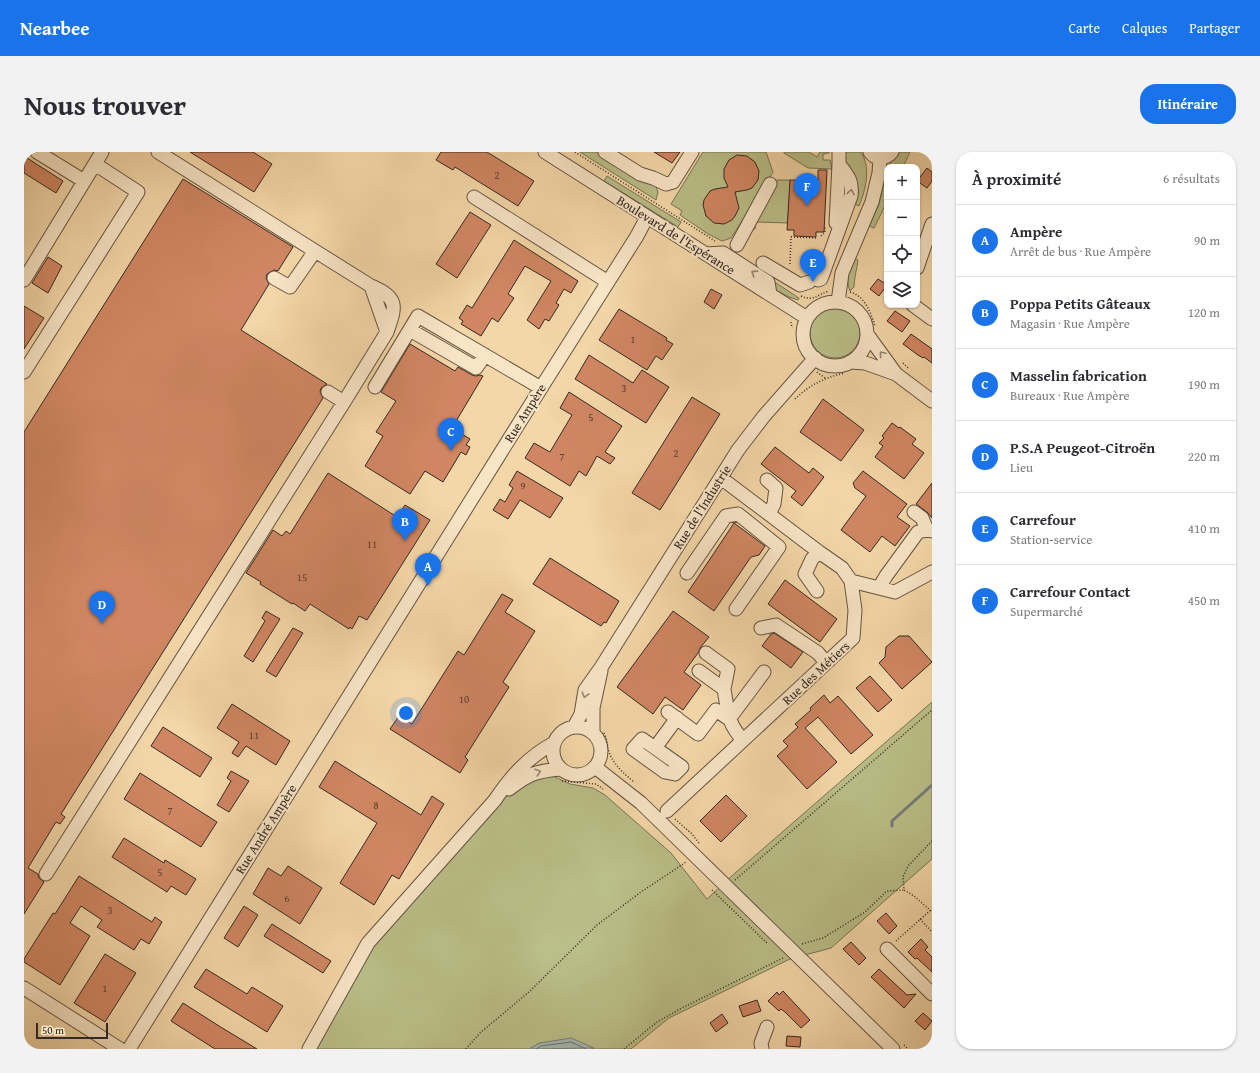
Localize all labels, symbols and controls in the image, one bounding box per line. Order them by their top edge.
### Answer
text: Nearbee [20,14,90,42]
text: Carte [1068,18,1100,38]
text: Calques [1122,18,1167,38]
text: Partager [1189,18,1240,38]
text: Nous trouver [24,84,186,125]
button: Itinéraire [1140,84,1236,124]
map controls [884,164,920,308]
button: + [884,164,920,200]
text: À proximité [972,166,1061,191]
house number: 2 [494,167,500,183]
text: 6 résultats [1163,169,1220,188]
pin: F [794,173,820,206]
one-way arrow [846,189,855,195]
street label: Boulevard de l'Espérance [613,191,739,279]
button: − [884,200,920,236]
text: Ampère [1010,221,1062,242]
text: A [981,231,989,250]
text: 90 m [1194,231,1220,250]
button: locate [884,236,920,272]
text: Arrêt de bus · Rue Ampère [1010,242,1151,261]
pin: E [800,249,826,282]
one-way arrow [751,270,758,278]
button: layers [884,272,920,308]
text: Poppa Petits Gâteaux [1010,293,1151,314]
text: B [981,303,989,322]
text: 120 m [1188,303,1220,322]
text: Magasin · Rue Ampère [1010,314,1130,333]
house number: 1 [630,331,636,347]
one-way arrow [879,351,886,358]
text: Masselin fabrication [1010,365,1147,386]
text: C [981,375,989,394]
text: 190 m [1188,375,1220,394]
street label: Rue Ampère [499,380,551,446]
house number: 3 [621,380,627,396]
text: Bureaux · Rue Ampère [1010,386,1130,405]
house number: 5 [588,409,594,425]
pin: C [438,418,464,451]
text: P.S.A Peugeot-Citroën [1010,437,1155,458]
house number: 2 [673,445,679,461]
text: D [981,447,989,466]
text: 220 m [1188,447,1220,466]
house number: 7 [559,448,565,464]
text: Lieu [1010,458,1033,477]
street label: Rue de l'Industrie [668,461,736,553]
house number: 9 [520,478,526,494]
pin: B [392,508,418,541]
text: Carrefour [1010,509,1076,530]
text: E [982,519,988,538]
text: 410 m [1188,519,1220,538]
text: Station-service [1010,530,1092,549]
house number: 11 [367,536,377,552]
pin: A [415,553,441,586]
house number: 15 [297,569,307,585]
text: Carrefour Contact [1010,581,1130,602]
pin: D [89,591,115,624]
text: F [982,591,988,610]
text: 450 m [1188,591,1220,610]
text: Supermarché [1010,602,1083,621]
street label: Rue des Métiers [778,637,854,709]
house number: 10 [459,691,469,707]
one-way arrow [581,691,589,698]
your location [396,703,416,723]
house number: 11 [249,727,259,743]
one-way arrow [534,769,541,777]
street label: Rue André Ampère [231,780,301,878]
house number: 8 [373,797,379,813]
house number: 7 [167,802,173,818]
house number: 5 [157,864,163,880]
house number: 6 [284,890,290,906]
house number: 3 [107,902,113,918]
house number: 1 [102,980,108,996]
scale bar [36,1021,108,1040]
text: 50 m [42,1022,64,1038]

